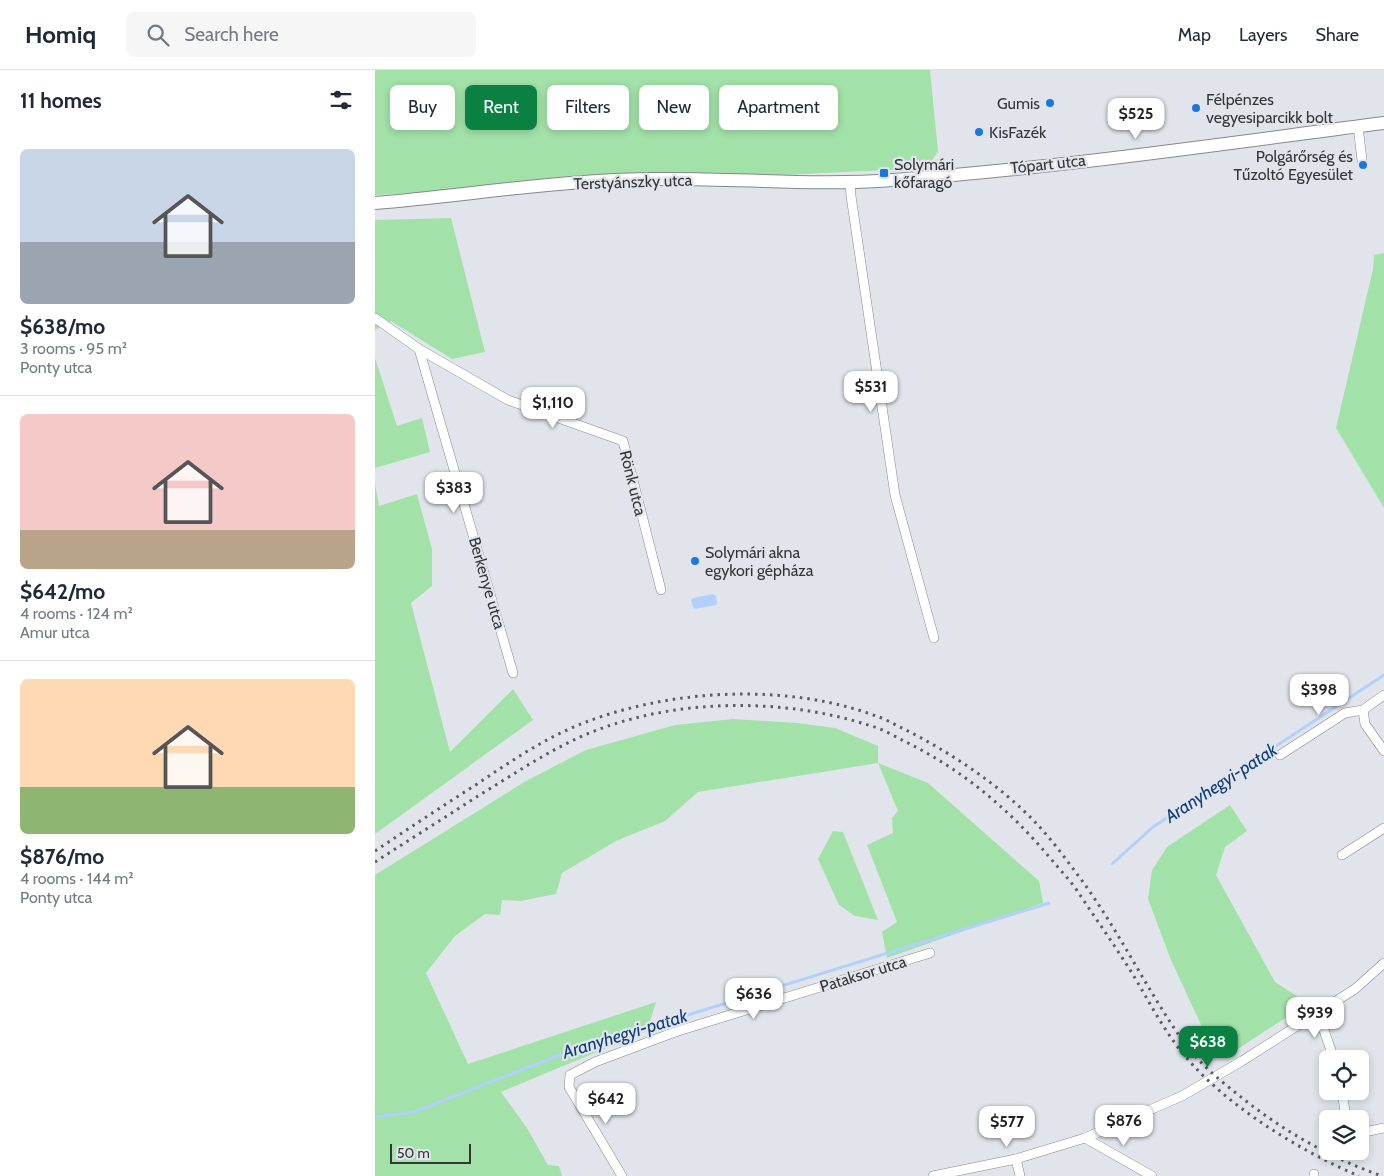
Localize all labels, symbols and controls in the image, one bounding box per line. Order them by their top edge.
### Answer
search box [126,12,476,57]
text: Homiq [25,20,96,49]
icon: search [144,21,172,49]
text: Search here [184,23,279,46]
text: Map [1178,24,1211,46]
text: Layers [1239,24,1288,46]
text: Share [1316,24,1359,46]
chip: Buy [390,85,455,130]
chip: Rent [465,85,537,130]
chip: Filters [547,85,629,130]
chip: New [639,85,709,130]
chip: Apartment [719,85,838,130]
icon: filters [327,86,355,114]
text: 11 homes [20,88,102,113]
place label: Félpénzes vegyesiparcikk bolt [1206,90,1333,127]
place label: Gumis [997,94,1040,113]
marker: Gumis [1044,97,1056,109]
pin: $525 [1106,98,1166,140]
marker: Félpénzes vegyesiparcikk bolt [1190,102,1202,114]
text: $525 [1119,104,1153,123]
place label: KisFazék [989,123,1047,142]
marker: KisFazék [973,126,985,138]
place label: Polgárőrség és Tűzoltó Egyesület [1234,147,1354,184]
street label: Tópart utca [1010,151,1087,177]
place label: Solymári kőfaragó [894,155,954,192]
marker: Polgárőrség és Tűzoltó Egyesület [1357,159,1369,171]
marker: Solymári kőfaragó [878,167,890,179]
street label: Terstyánszky utca [573,170,693,194]
icon: home [143,181,233,271]
text: $638/mo [20,314,105,339]
text: 3 rooms · 95 m² [20,339,127,358]
text: Ponty utca [20,358,92,377]
pin: $531 [841,370,901,413]
text: $531 [855,377,887,396]
pin: $1,110 [512,386,594,429]
text: $1,110 [532,393,574,412]
icon: home [143,447,233,537]
street label: Rönk utca [616,448,650,518]
pin: $383 [424,472,484,514]
text: $383 [436,478,472,497]
street label: Berkenye utca [465,535,509,632]
place label: Solymári akna egykori gépháza [705,543,814,580]
marker: Solymári akna egykori gépháza [689,555,701,567]
text: $642/mo [20,579,105,604]
text: 4 rooms · 124 m² [20,604,133,623]
text: Amur utca [20,623,90,642]
pin: $398 [1289,674,1349,716]
text: $398 [1301,680,1337,699]
icon: home [143,712,233,802]
water label: Aranyhegyi-patak [1160,738,1282,828]
text: $876/mo [20,844,104,869]
text: 4 rooms · 144 m² [20,869,134,888]
text: Ponty utca [20,888,92,907]
street label: Pataksor utca [817,952,909,996]
pin: $636 [724,978,784,1020]
text: $636 [736,984,772,1003]
pin: $939 [1285,996,1345,1039]
text: $939 [1297,1003,1333,1022]
water label: Aranyhegyi-patak [559,1004,691,1064]
pin: $638 [1178,1026,1238,1068]
text: $638 [1190,1032,1226,1051]
map controls [1319,1050,1369,1160]
button: locate [1319,1050,1369,1100]
pin: $642 [576,1082,636,1125]
text: $642 [588,1089,624,1108]
pin: $876 [1094,1104,1154,1147]
pin: $577 [977,1106,1037,1148]
button: layers [1319,1110,1369,1160]
text: $876 [1106,1111,1142,1130]
text: $577 [990,1112,1024,1131]
scale bar [390,1141,471,1164]
text: 50 m [397,1144,430,1162]

